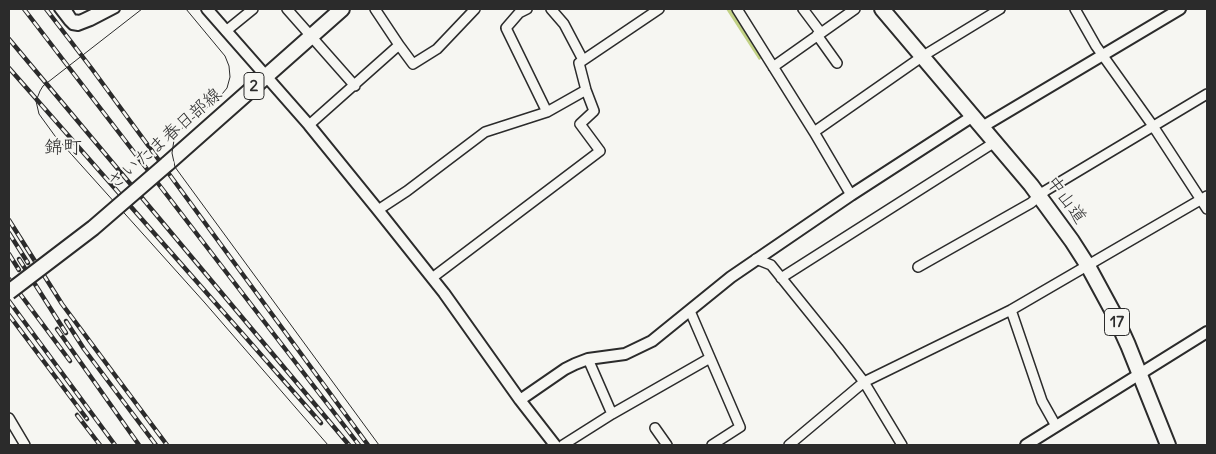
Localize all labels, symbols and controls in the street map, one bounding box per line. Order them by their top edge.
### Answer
road number: 2 [244,72,264,100]
street label: さいたま春日部線 [104,84,226,194]
district label: 錦町 [44,137,82,159]
street label: 中山道 [1041,172,1091,228]
road number: 17 [1104,308,1130,336]

